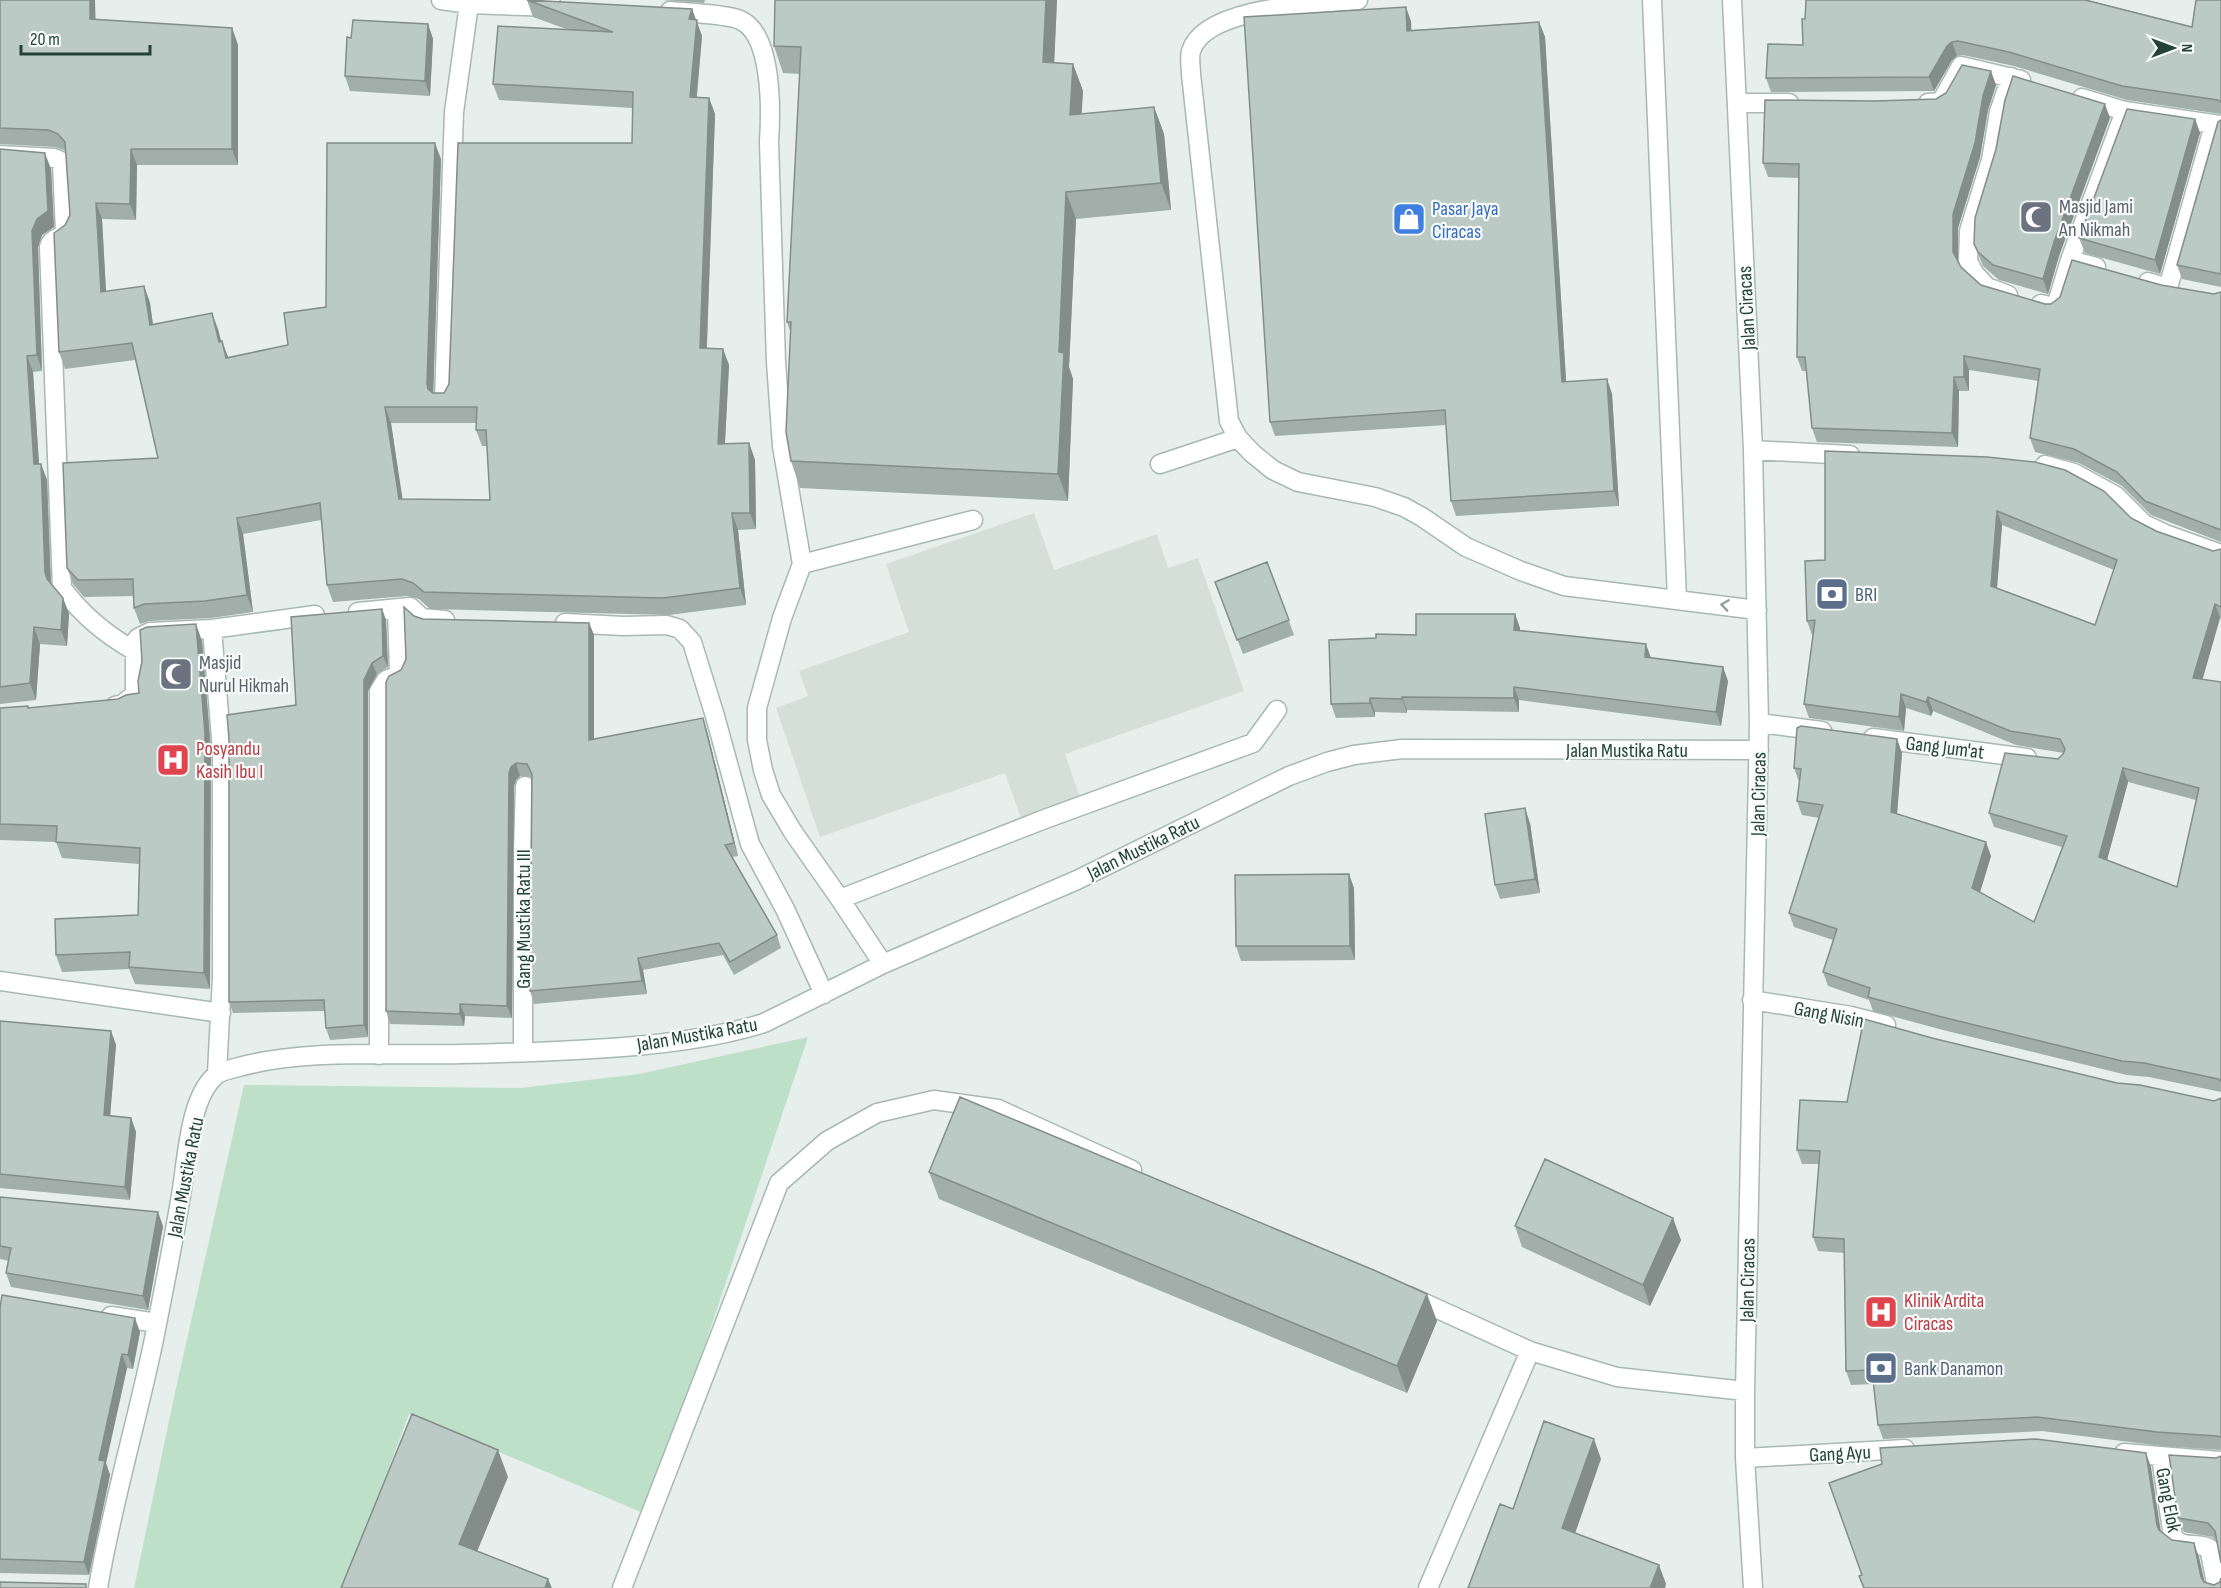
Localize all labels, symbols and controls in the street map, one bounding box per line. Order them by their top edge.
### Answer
scale bar [21,18,150,56]
north arrow [2143,18,2203,78]
text: 20 m [30,29,60,50]
text: N [2177,44,2196,52]
place label: Masjid Jami An Nikmah [2058,195,2133,242]
place label: Pasar Jaya Ciracas [1432,197,1498,244]
mosque icon: Masjid Jami An Nikmah [2018,199,2054,235]
shop icon: Pasar Jaya Ciracas [1391,201,1427,237]
street label: Jalan Ciracas [1733,265,1761,352]
bank icon: BRI [1814,576,1850,612]
place label: BRI [1855,583,1877,607]
one-way arrow [1721,600,1730,612]
place label: Masjid Nurul Hikmah [199,651,289,698]
mosque icon: Masjid Nurul Hikmah [158,656,194,692]
street label: Gang Jum'at [1904,731,1985,765]
place label: Posyandu Kasih Ibu I [196,737,263,784]
street label: Jalan Mustika Ratu [1565,739,1688,763]
hospital icon: Posyandu Kasih Ibu I [155,742,191,778]
street label: Jalan Ciracas [1746,752,1772,837]
street label: Jalan Mustika Ratu [1083,810,1203,886]
street label: Gang Mustika Ratu III [512,849,536,989]
street label: Gang Nisin [1792,996,1866,1034]
street label: Jalan Mustika Ratu [634,1013,759,1058]
street label: Jalan Mustika Ratu [162,1115,209,1240]
street label: Jalan Ciracas [1735,1238,1761,1323]
place label: Klinik Ardita Ciracas [1904,1289,1984,1336]
hospital icon: Klinik Ardita Ciracas [1863,1294,1899,1330]
bank icon: Bank Danamon [1863,1350,1899,1386]
place label: Bank Danamon [1904,1357,2003,1381]
street label: Gang Ayu [1809,1440,1871,1468]
street label: Gang Elok [2150,1466,2186,1535]

